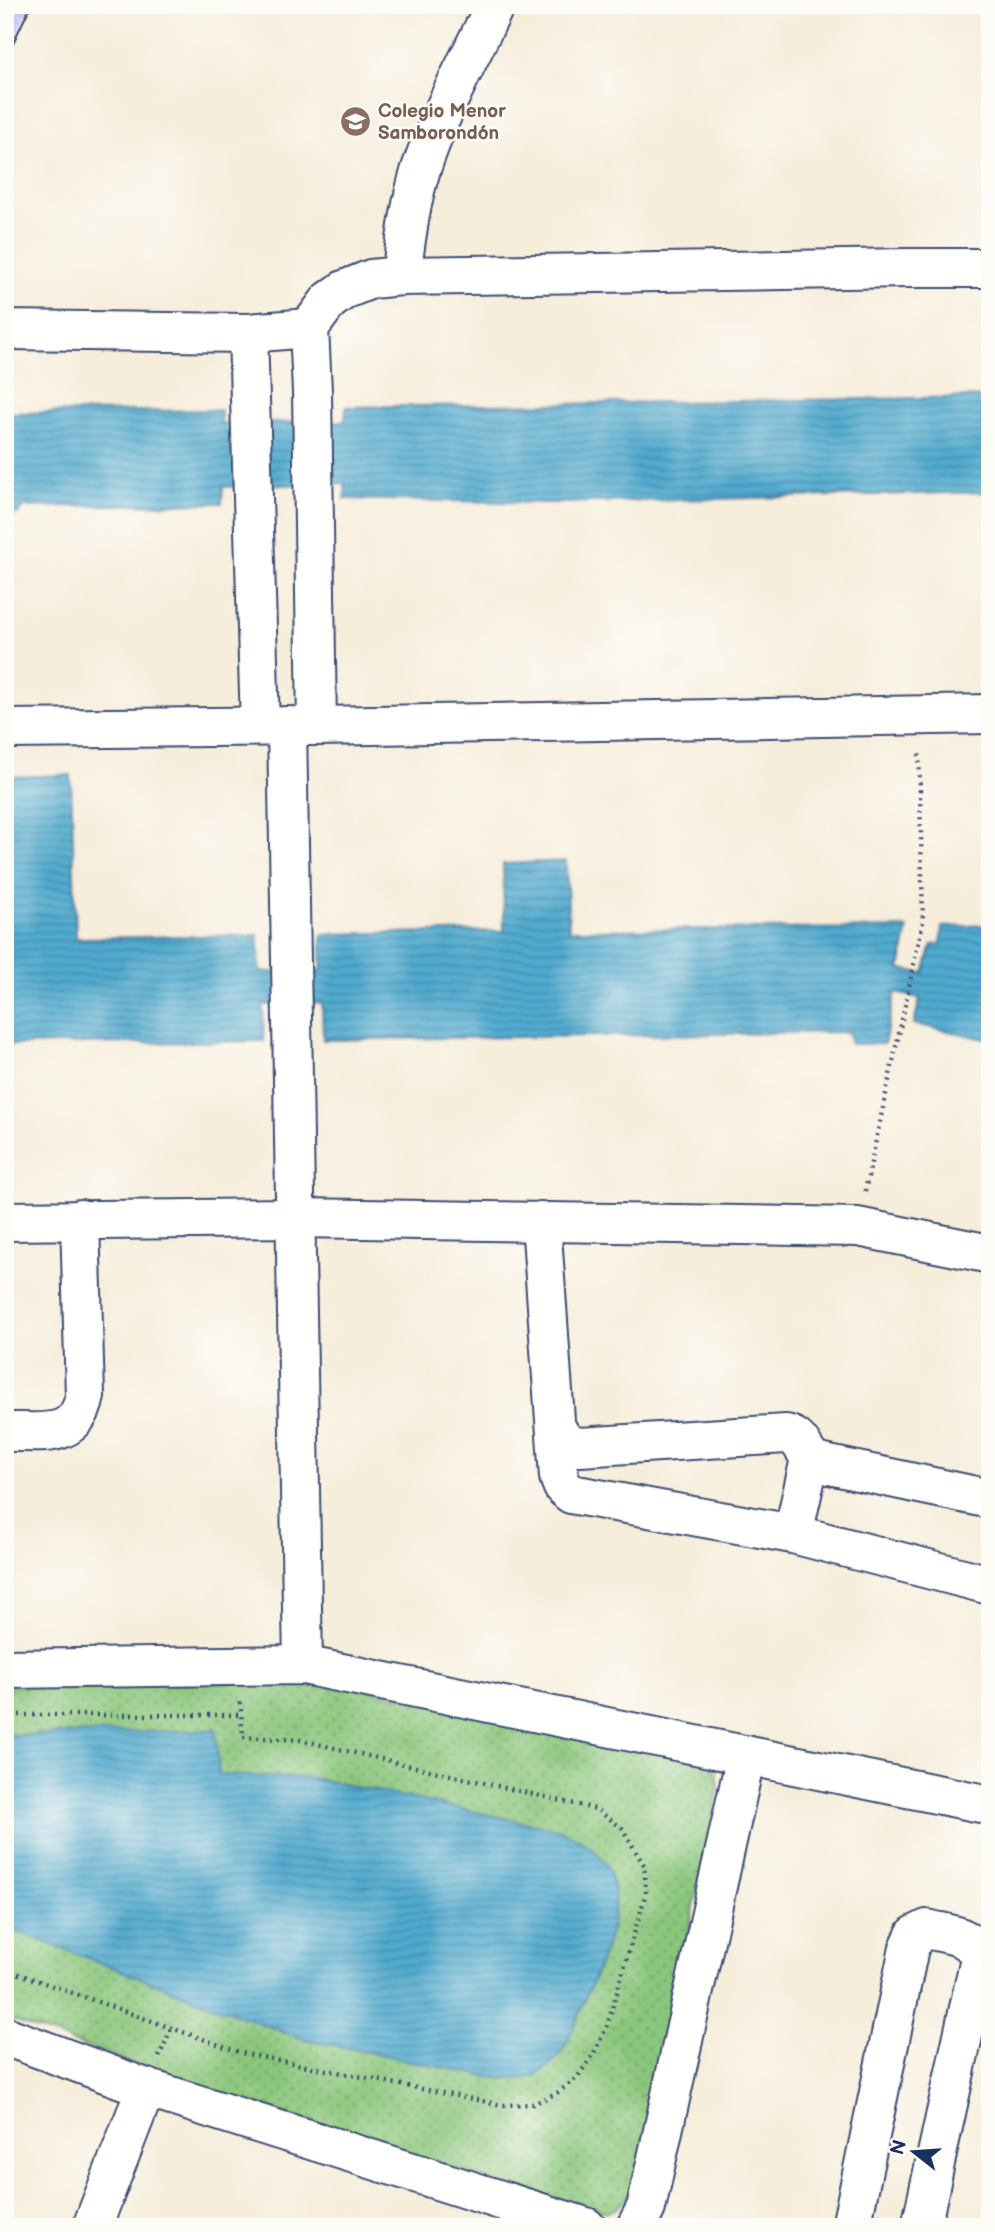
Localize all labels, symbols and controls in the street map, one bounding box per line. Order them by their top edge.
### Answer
place label: Colegio Menor Samborondón [378,100,506,145]
school or university icon: Colegio Menor Samborondón [338,104,372,138]
north arrow [880,2116,950,2186]
text: N [886,2137,912,2158]

